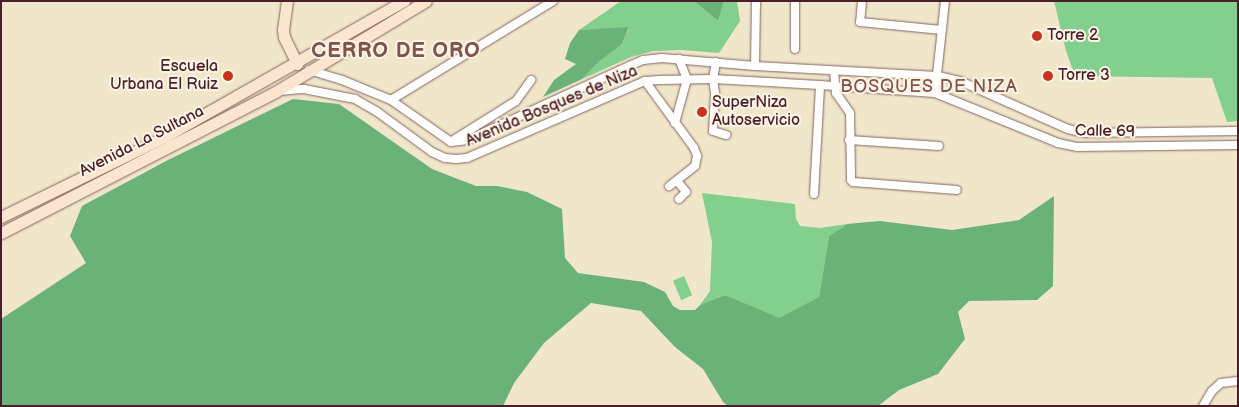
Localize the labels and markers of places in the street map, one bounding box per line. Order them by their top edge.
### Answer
place label: Torre 2 [1047,26,1099,46]
marker: Torre 2 [1031,30,1043,42]
place label: Escuela Urbana El Ruiz [110,57,218,95]
place label: Torre 3 [1058,66,1110,86]
marker: Escuela Urbana El Ruiz [222,70,234,82]
marker: Torre 3 [1042,70,1054,82]
place label: SuperNiza Autoservicio [712,93,800,131]
marker: SuperNiza Autoservicio [696,106,708,118]

